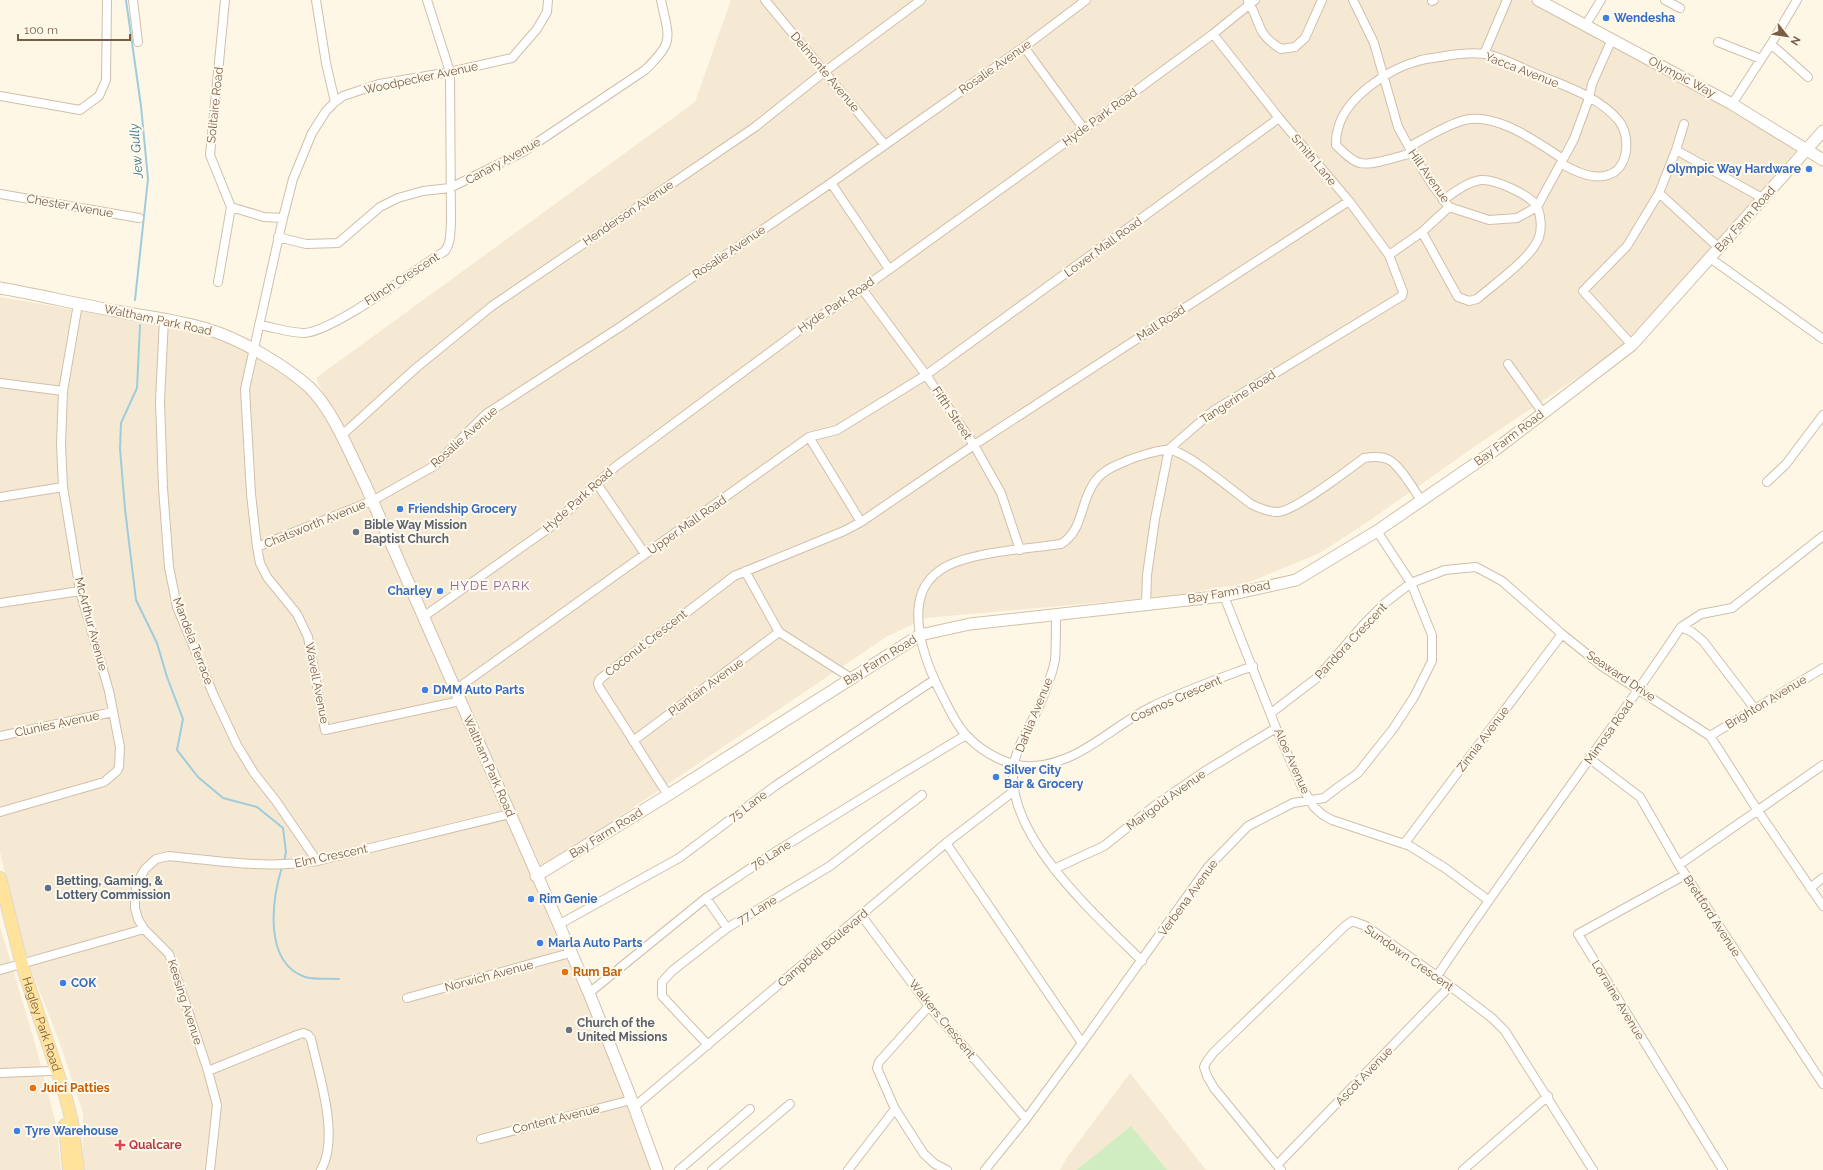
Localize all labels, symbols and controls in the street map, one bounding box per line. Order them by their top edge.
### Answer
place label: Wendesha [1614,11,1675,25]
marker: Wendesha [1601,13,1611,23]
scale bar [18,16,130,42]
north arrow [1767,16,1807,56]
text: 100 m [24,23,58,37]
street label: Delmonte Avenue [788,29,862,115]
text: N [1787,34,1803,48]
street label: Rosalie Avenue [956,37,1034,97]
street label: Yacca Avenue [1483,50,1561,90]
street label: Olympic Way [1646,54,1718,101]
street label: Woodpecker Avenue [363,59,479,97]
street label: Solitaire Road [204,66,226,144]
street label: Hyde Park Road [1060,85,1140,149]
water label: Jew Gully [126,122,146,180]
street label: Smith Lane [1289,132,1339,188]
street label: Canary Avenue [463,135,543,187]
street label: Hill Avenue [1405,146,1453,206]
place label: Olympic Way Hardware [1666,162,1801,176]
marker: Olympic Way Hardware [1804,164,1814,174]
street label: Henderson Avenue [580,177,676,249]
street label: Bay Farm Road [1712,183,1778,255]
street label: Chester Avenue [26,191,114,221]
street label: Lower Mall Road [1062,214,1144,280]
street label: Rosalie Avenue [690,222,768,282]
street label: Flinch Crescent [362,250,442,308]
street label: Hyde Park Road [795,274,877,336]
street label: Waltham Park Road [103,302,213,338]
street label: Mall Road [1134,302,1188,344]
street label: Tangerine Road [1198,367,1278,427]
street label: Fifth Street [929,384,975,442]
street label: Rosalie Avenue [428,403,500,471]
street label: Bay Farm Road [1471,407,1547,469]
street label: Hyde Park Road [540,465,616,535]
street label: Upper Mall Road [645,493,729,557]
street label: Chatsworth Avenue [262,497,368,551]
place label: Friendship Grocery [408,502,517,516]
marker: Friendship Grocery [395,504,405,514]
place label: Bible Way Mission Baptist Church [364,518,467,546]
marker: Bible Way Mission Baptist Church [351,527,361,537]
street label: McArthur Avenue [72,576,110,672]
district label: HYDE PARK [450,578,530,593]
street label: Bay Farm Road [1187,578,1271,606]
place label: Charley [388,584,432,598]
marker: Charley [435,586,445,596]
street label: Mandela Terrace [170,595,216,687]
street label: Pandora Crescent [1312,600,1390,682]
street label: Coconut Crescent [602,607,690,679]
street label: Bay Farm Road [841,632,919,688]
street label: Wavell Avenue [302,641,332,725]
street label: Seaward Drive [1584,648,1658,704]
street label: Plantain Avenue [666,655,746,719]
street label: Brighton Avenue [1723,672,1809,732]
street label: Cosmos Crescent [1128,673,1224,725]
street label: Dahlia Avenue [1013,676,1055,754]
place label: DMM Auto Parts [433,683,524,697]
marker: DMM Auto Parts [420,685,430,695]
street label: Mimosa Road [1582,697,1636,767]
street label: Zinnia Avenue [1454,704,1512,774]
street label: Clunies Avenue [14,708,100,740]
street label: Waltham Park Road [460,713,518,819]
street label: Aloe Avenue [1271,726,1313,796]
place label: Silver City Bar & Grocery [1004,763,1084,791]
street label: Marigold Avenue [1124,767,1208,833]
marker: Silver City Bar & Grocery [991,772,1001,782]
street label: 75 Lane [726,788,770,824]
street label: Bay Farm Road [567,805,645,861]
street label: 76 Lane [749,837,793,873]
street label: Elm Crescent [293,841,369,871]
street label: Verbena Avenue [1155,857,1221,939]
street label: Brettford Avenue [1680,873,1744,959]
place label: Betting, Gaming, & Lottery Commission [56,874,171,902]
marker: Betting, Gaming, & Lottery Commission [43,883,53,893]
place label: Rim Genie [539,892,597,906]
street label: 77 Lane [735,893,779,927]
marker: Rim Genie [526,894,536,904]
street label: Campbell Boulevard [775,906,871,990]
street label: Sundown Crescent [1362,922,1456,994]
place label: Marla Auto Parts [548,936,643,950]
marker: Marla Auto Parts [535,938,545,948]
street label: Keesing Avenue [165,957,205,1047]
street label: Norwich Avenue [443,957,535,995]
street label: Lorraine Avenue [1589,958,1647,1042]
place label: Rum Bar [573,965,622,979]
marker: Rum Bar [560,967,570,977]
street label: Hagley Park Road [19,975,64,1073]
place label: COK [71,976,97,990]
street label: Walkers Crescent [906,977,978,1061]
marker: COK [58,978,68,988]
place label: Church of the United Missions [577,1016,667,1044]
marker: Church of the United Missions [564,1025,574,1035]
street label: Ascot Avenue [1332,1044,1396,1108]
place label: Juici Patties [41,1081,110,1095]
marker: Juici Patties [28,1083,38,1093]
street label: Content Avenue [511,1101,601,1137]
place label: Tyre Warehouse [25,1124,118,1138]
marker: Tyre Warehouse [12,1126,22,1136]
place label: Qualcare [129,1138,182,1152]
marker: Qualcare [114,1139,126,1151]

